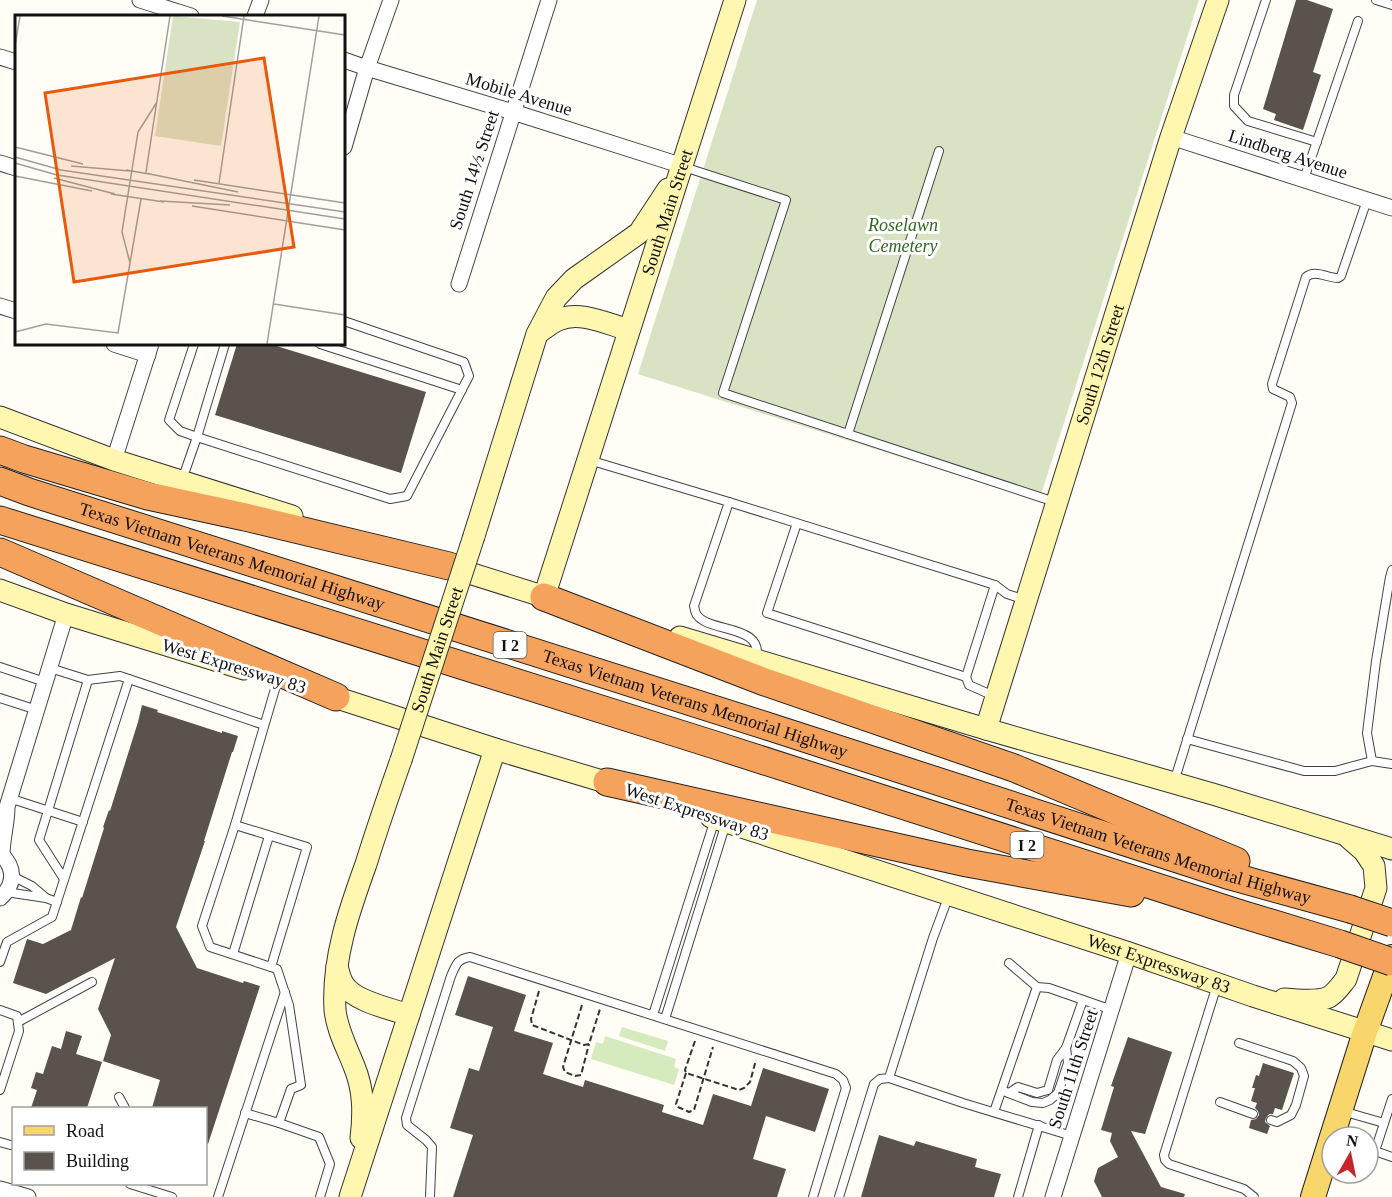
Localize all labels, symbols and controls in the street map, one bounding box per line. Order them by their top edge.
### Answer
inset map [15,15,345,345]
street label: Mobile Avenue [463,68,575,120]
street label: South 14½ Street [445,108,503,232]
street label: Lindberg Avenue [1226,125,1350,183]
street label: South Main Street [638,147,697,278]
park label: Roselawn Cemetery [867,215,938,256]
street label: South 12th Street [1072,302,1128,427]
street label: Texas Vietnam Veterans Memorial Highway [77,499,387,614]
street label: South Main Street [407,584,467,715]
road number: I 2 [494,632,526,658]
street label: West Expressway 83 [160,635,308,697]
street label: Texas Vietnam Veterans Memorial Highway [540,646,850,762]
street label: West Expressway 83 [623,779,771,845]
street label: Texas Vietnam Veterans Memorial Highway [1003,794,1313,908]
road number: I 2 [1010,832,1044,858]
street label: West Expressway 83 [1085,930,1233,997]
street label: South 11th Street [1044,1007,1102,1131]
legend [12,1107,207,1185]
text: Road [66,1121,104,1141]
north arrow [1320,1125,1380,1185]
text: N [1345,1131,1360,1150]
text: Building [66,1151,129,1171]

